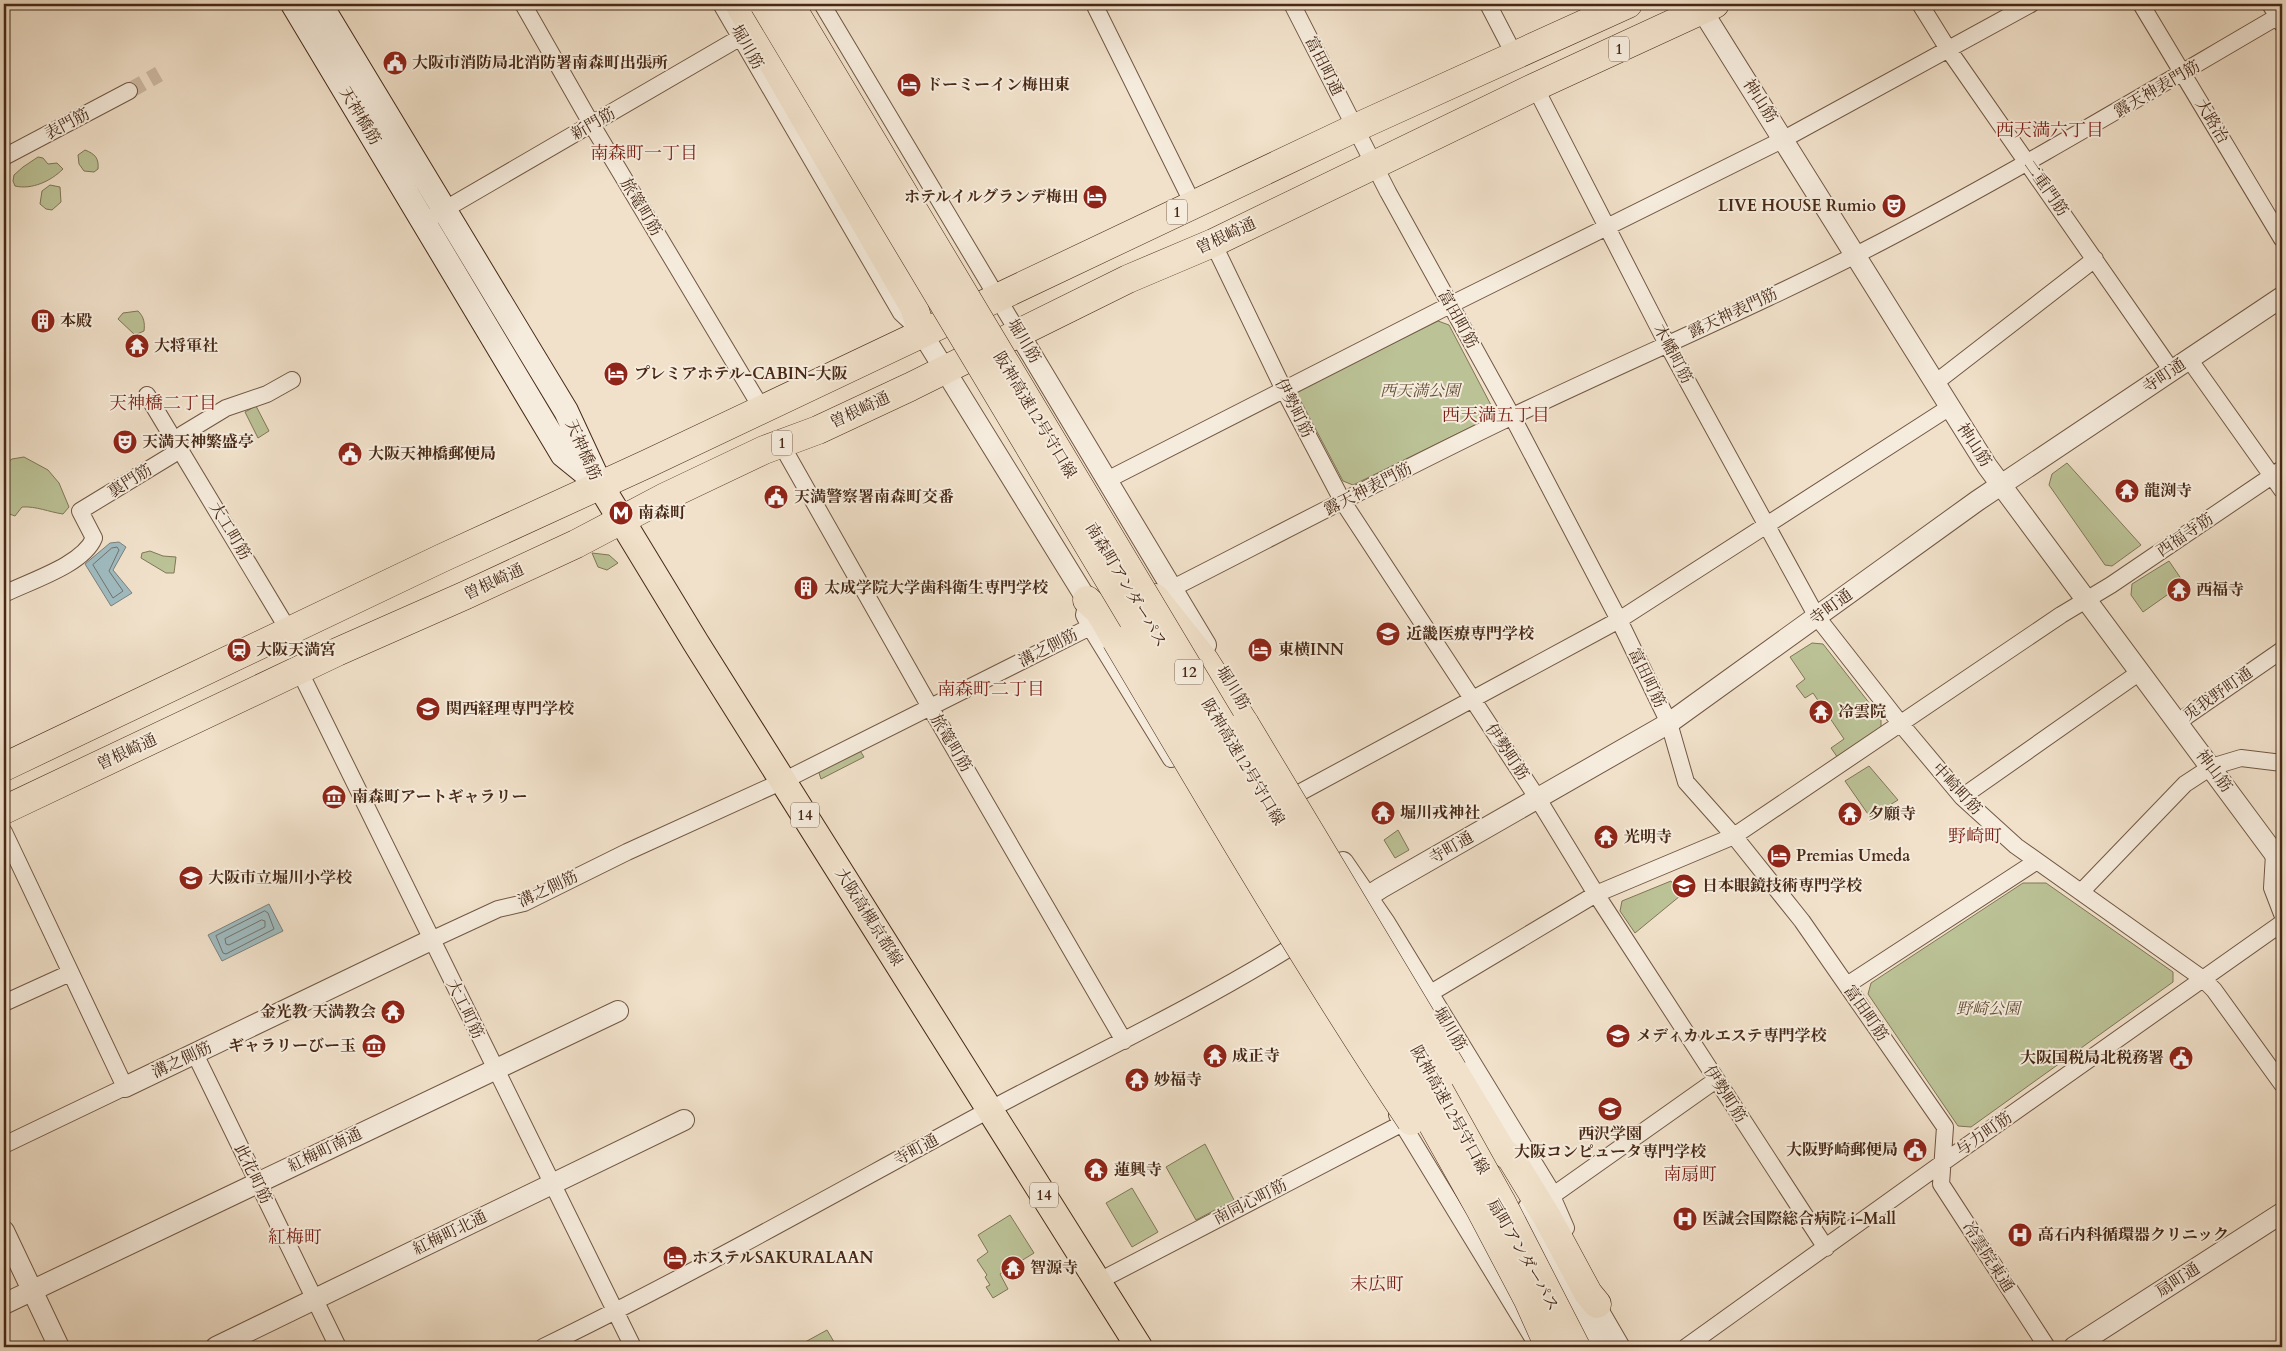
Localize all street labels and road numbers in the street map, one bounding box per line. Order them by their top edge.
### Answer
street label: 堀川筋 [725,21,769,73]
street label: 富田町通 [1300,32,1348,100]
road number: 1 [1609,36,1629,62]
street label: 露天神表門筋 [2110,55,2204,123]
street label: 神山筋 [1738,75,1782,127]
street label: 天神橋筋 [334,83,386,149]
street label: 大路治 [2190,95,2234,147]
street label: 新門筋 [567,102,619,146]
street label: 表門筋 [41,103,93,145]
street label: 二重門筋 [2019,155,2073,221]
street label: 旅篭町筋 [615,174,667,240]
road number: 1 [1167,200,1187,224]
street label: 曽根崎通 [1192,213,1260,259]
street label: 露天神表門筋 [1685,283,1781,343]
street label: 富田町筋 [1433,286,1483,352]
street label: 堀川筋 [1002,315,1046,367]
street label: 木幡町筋 [1648,321,1698,387]
street label: 阪神高速12号守口線 [988,347,1082,483]
street label: 寺町通 [2138,353,2190,399]
street label: 伊勢町筋 [1270,374,1318,442]
street label: 曽根崎通 [826,387,894,433]
street label: 天神橋筋 [560,416,606,484]
street label: 神山筋 [1952,419,1996,471]
road number: 1 [772,430,792,456]
street label: 露天神表門筋 [1320,457,1416,521]
street label: 裏門筋 [104,459,156,503]
street label: 大工町筋 [204,498,256,564]
street label: 西福寺筋 [2152,508,2218,562]
street label: 南森町アンダーパス [1080,519,1172,651]
street label: 曽根崎通 [460,559,528,605]
street label: 寺町通 [1805,584,1857,630]
street label: 溝之側筋 [1014,624,1082,672]
street label: 富田町筋 [1623,644,1671,712]
road number: 12 [1175,660,1203,684]
street label: 堀川筋 [1211,662,1255,714]
street label: 兎我野町通 [2179,662,2257,726]
street label: 阪神高速12号守口線 [1196,694,1290,830]
street label: 旅篭町筋 [925,710,977,776]
street label: 伊勢町筋 [1480,719,1534,785]
street label: 曽根崎通 [93,729,161,775]
street label: 神山筋 [2191,745,2237,797]
street label: 中崎町筋 [1927,758,1987,820]
road number: 14 [791,802,819,828]
street label: 寺町通 [1425,826,1477,870]
street label: 大阪高槻京都線 [830,864,908,970]
street label: 溝之側筋 [514,866,582,912]
street label: 大工町筋 [441,975,489,1043]
street label: 富田町筋 [1839,980,1893,1046]
street label: 堀川筋 [1428,1003,1472,1055]
street label: 溝之側筋 [148,1037,216,1083]
street label: 阪神高速12号守口線 [1405,1042,1495,1178]
street label: 伊勢町筋 [1698,1061,1752,1127]
street label: 与力町筋 [1951,1107,2017,1161]
street label: 紅梅町南通 [284,1123,366,1177]
street label: 寺町通 [890,1129,942,1171]
street label: 此花町筋 [229,1140,277,1208]
street label: 南同心町筋 [1209,1174,1291,1230]
road number: 14 [1030,1182,1058,1208]
street label: 扇町アンダーパス [1482,1195,1564,1315]
street label: 紅梅町北通 [409,1206,491,1260]
street label: 冷雲院東通 [1957,1217,2019,1297]
street label: 扇町通 [2152,1258,2204,1302]

